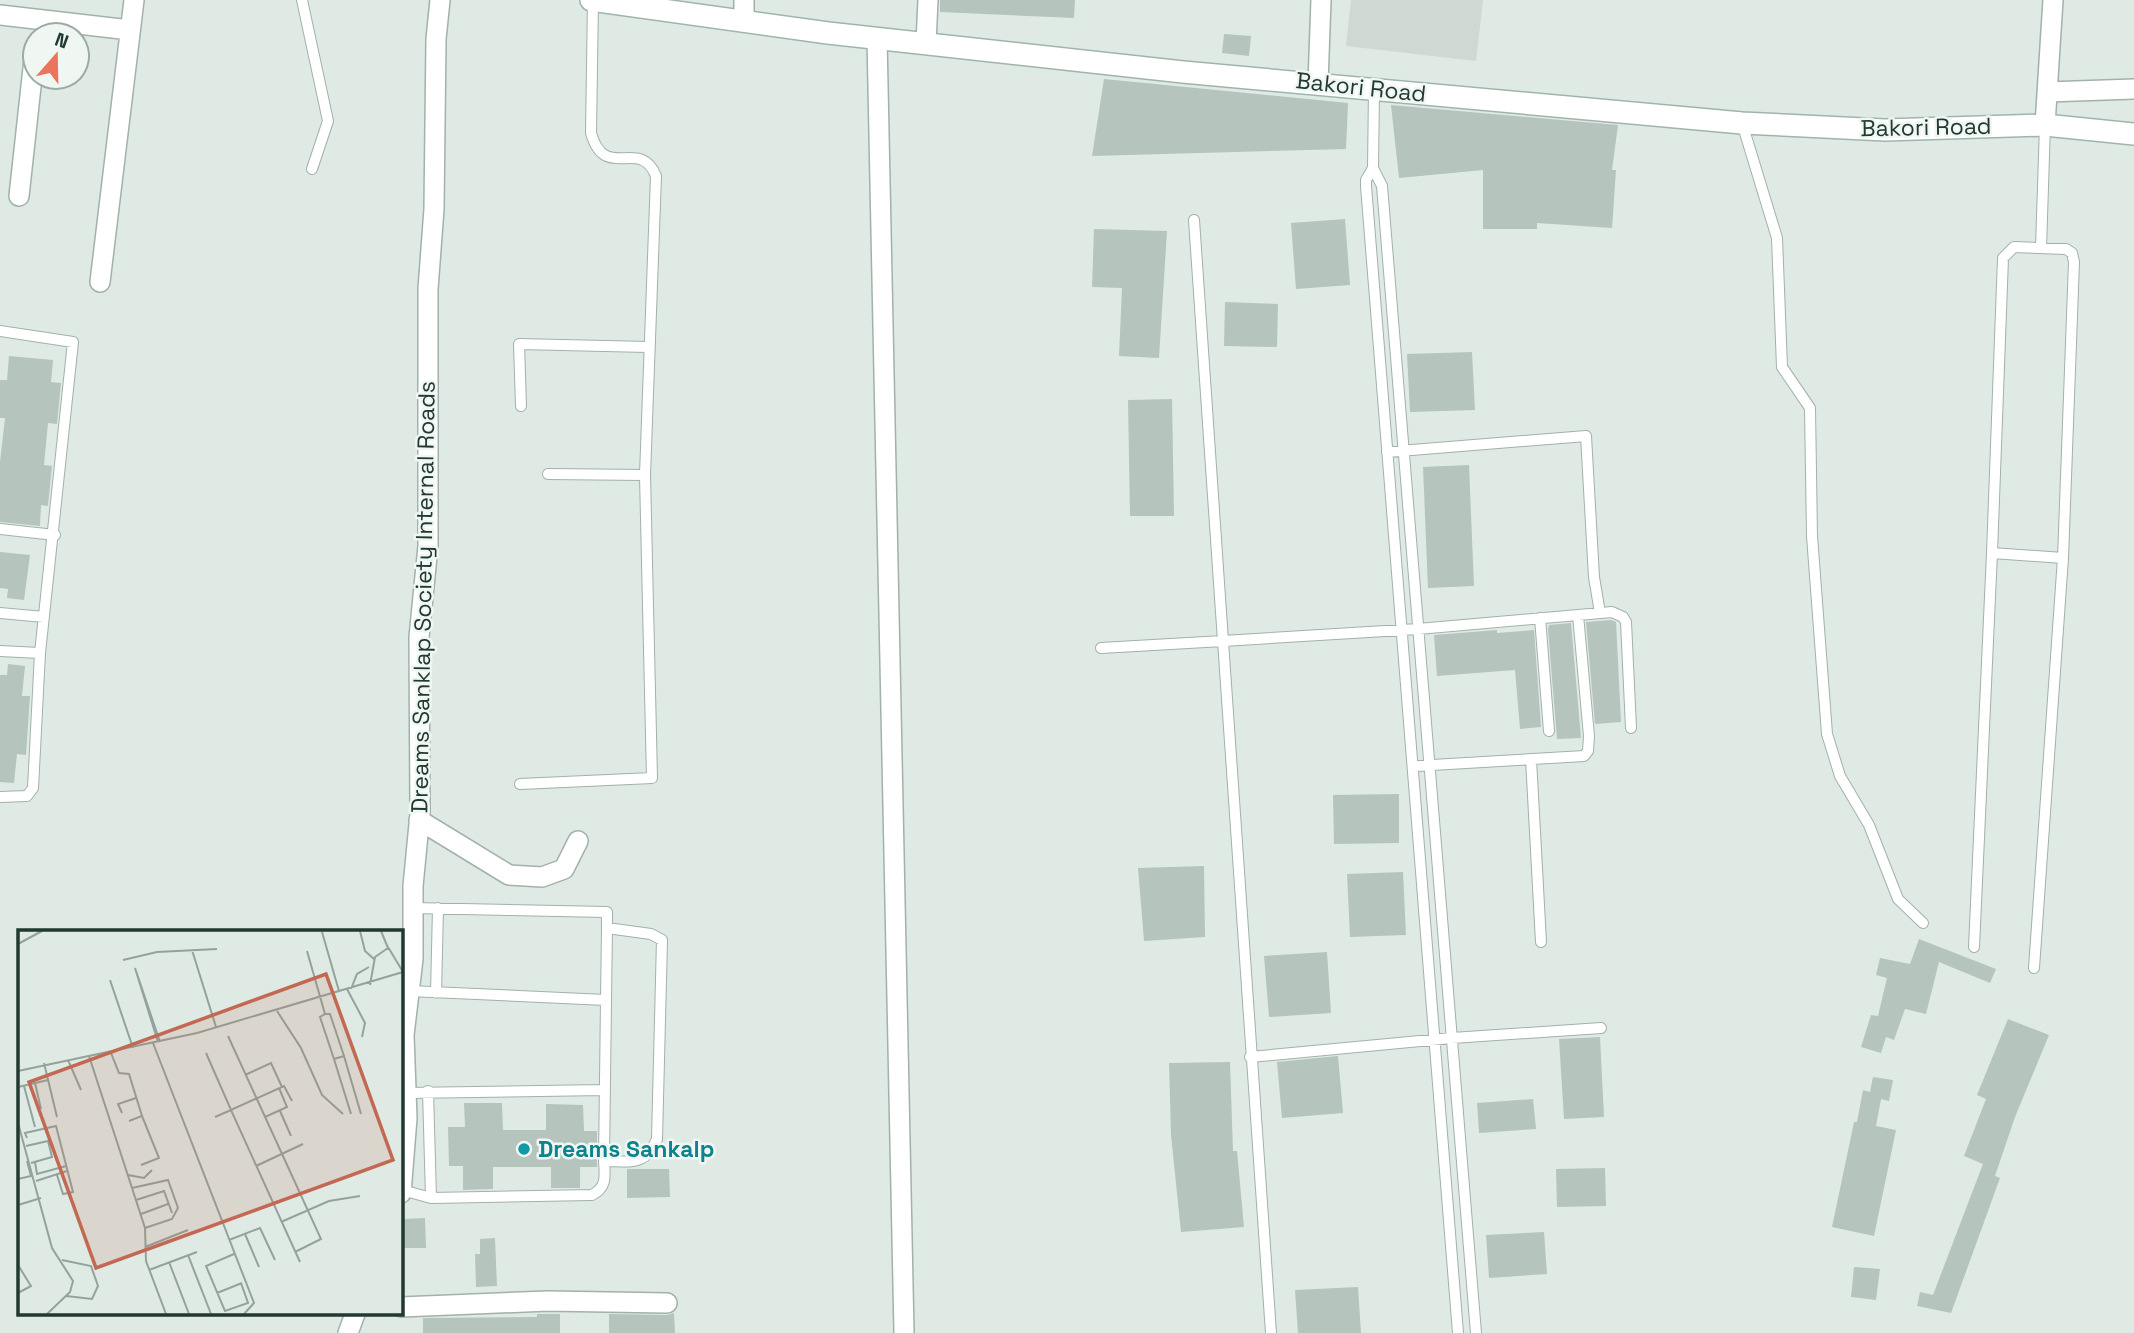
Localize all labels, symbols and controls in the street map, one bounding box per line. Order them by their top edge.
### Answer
north arrow [21,21,91,91]
text: N [51,27,72,54]
street label: Bakori Road [1294,65,1428,109]
street label: Bakori Road [1860,111,1992,143]
street label: Dreams Sanklap Society Internal Roads [404,381,442,813]
inset map [18,930,402,1316]
place label: Dreams Sankalp [538,1134,714,1164]
marker: Dreams Sankalp [516,1141,532,1157]

